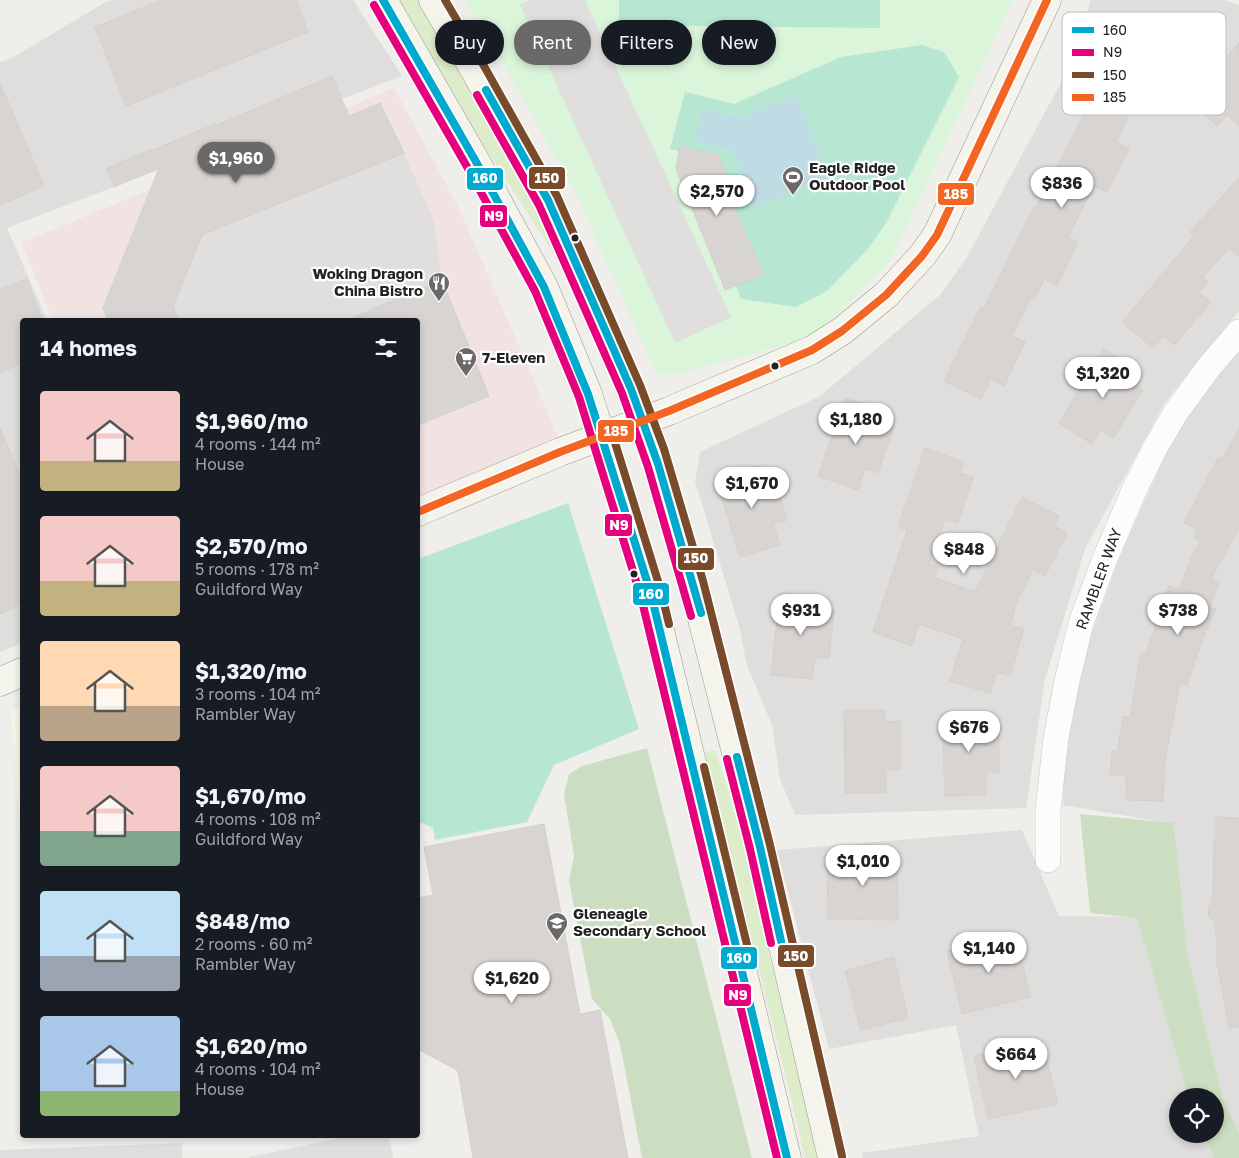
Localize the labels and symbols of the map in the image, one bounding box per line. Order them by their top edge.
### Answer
legend [1062,12,1226,115]
text: 160 [1103,21,1127,38]
text: N9 [1103,43,1122,60]
text: 150 [1103,66,1127,83]
text: 185 [1103,88,1126,105]
pin: $1,960 [195,142,277,184]
place label: Eagle Ridge Outdoor Pool [809,158,905,193]
sports icon: Eagle Ridge Outdoor Pool [781,165,805,196]
line badge: 150 [528,166,566,190]
pin: $836 [1032,166,1092,209]
line badge: 160 [466,167,504,191]
text: 160 [472,169,498,186]
text: 150 [535,169,559,186]
pin: $2,570 [676,174,758,217]
line badge: 185 [937,182,975,206]
text: 185 [944,185,969,202]
line badge: N9 [479,204,508,228]
text: N9 [484,207,504,224]
unlabelled marker [570,233,580,243]
place label: Woking Dragon China Bistro [313,264,423,299]
restaurant icon: Woking Dragon China Bistro [427,271,451,302]
supermarket icon: 7-Eleven [454,346,478,377]
place label: 7-Eleven [482,348,545,366]
pin: $1,320 [1062,356,1144,399]
unlabelled marker [770,361,780,371]
pin: $1,180 [815,402,897,445]
line badge: 185 [597,419,635,443]
text: 185 [604,422,629,439]
pin: $1,670 [711,466,793,509]
line badge: N9 [604,513,633,537]
text: N9 [609,516,629,533]
street label: RAMBLER WAY [1071,525,1125,632]
pin: $848 [934,532,994,575]
line badge: 150 [677,547,715,571]
text: 150 [684,549,708,566]
unlabelled marker [629,569,639,579]
line badge: 160 [632,582,670,606]
text: 160 [638,585,664,602]
pin: $931 [771,594,831,636]
pin: $738 [1148,594,1208,636]
pin: $676 [939,710,999,753]
pin: $1,010 [822,844,904,887]
place label: Gleneagle Secondary School [573,904,706,939]
school or university icon: Gleneagle Secondary School [545,911,569,942]
pin: $1,140 [948,932,1030,974]
line badge: 150 [777,944,815,968]
line badge: 160 [720,946,758,970]
text: 150 [784,947,808,964]
text: 160 [726,949,752,966]
pin: $1,620 [471,962,553,1004]
line badge: N9 [723,983,752,1007]
text: N9 [728,986,748,1003]
pin: $664 [986,1038,1046,1080]

